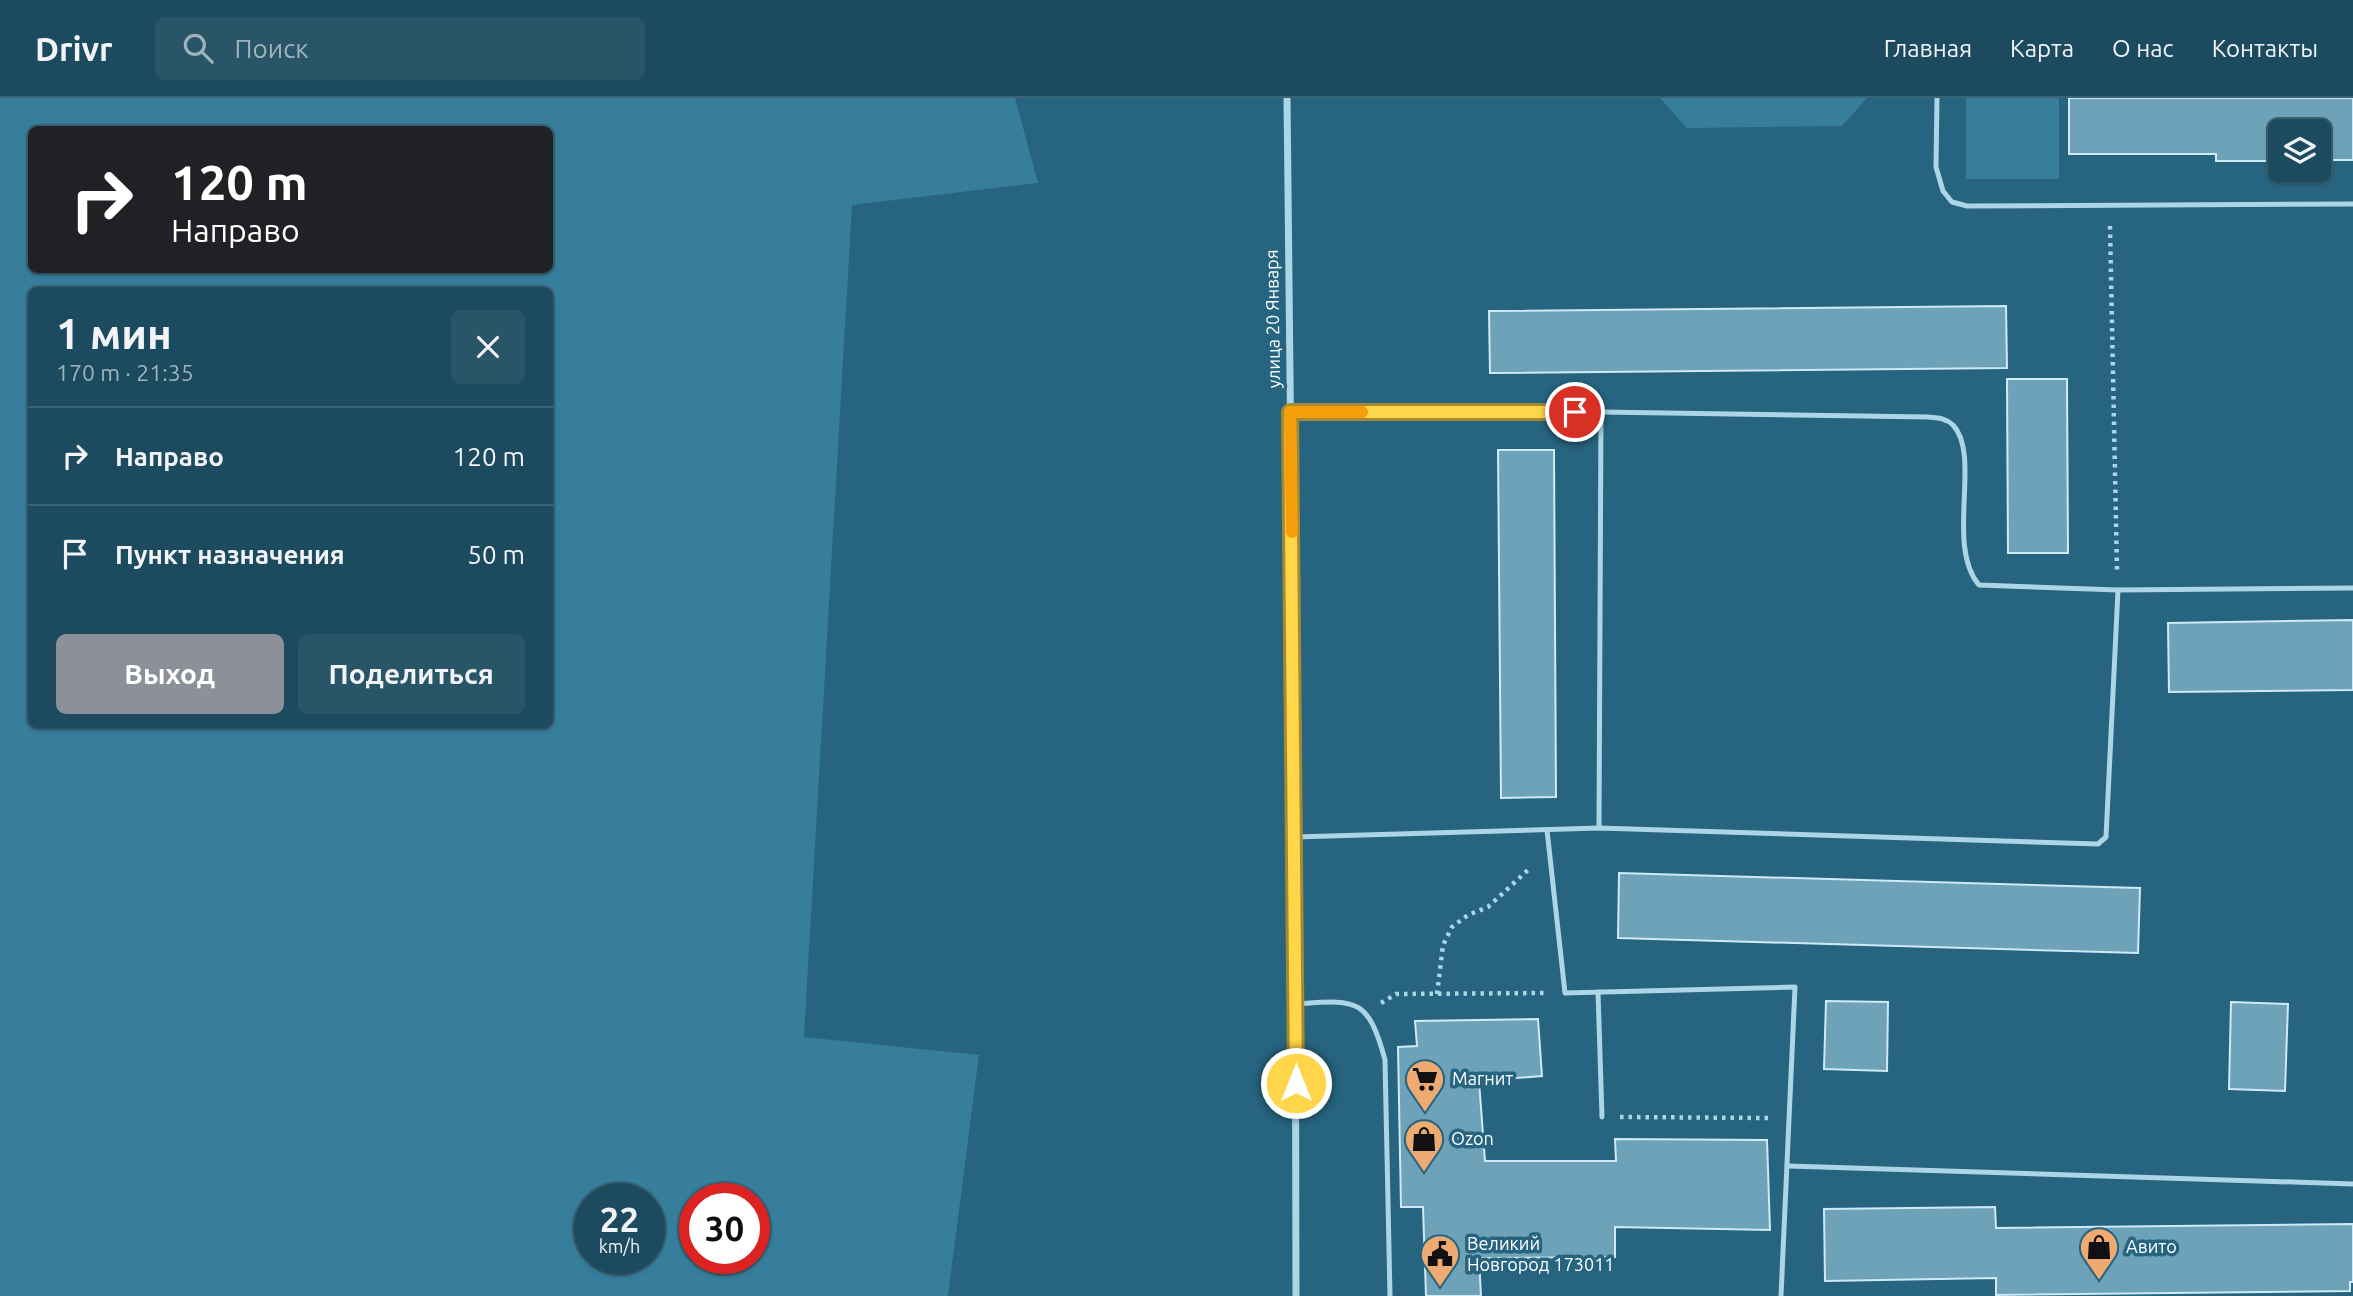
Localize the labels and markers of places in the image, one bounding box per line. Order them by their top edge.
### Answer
pin [1545,382,1605,442]
supermarket icon: Магнит [1404,1058,1446,1113]
place label: Магнит [1452,1068,1513,1088]
shop icon: Ozon [1403,1118,1445,1173]
place label: Ozon [1451,1128,1494,1148]
shop icon: Авито [2078,1226,2120,1281]
public building icon: Великий Новгород 173011 [1419,1233,1461,1288]
place label: Великий Новгород 173011 [1467,1233,1614,1274]
place label: Авито [2126,1236,2177,1256]

